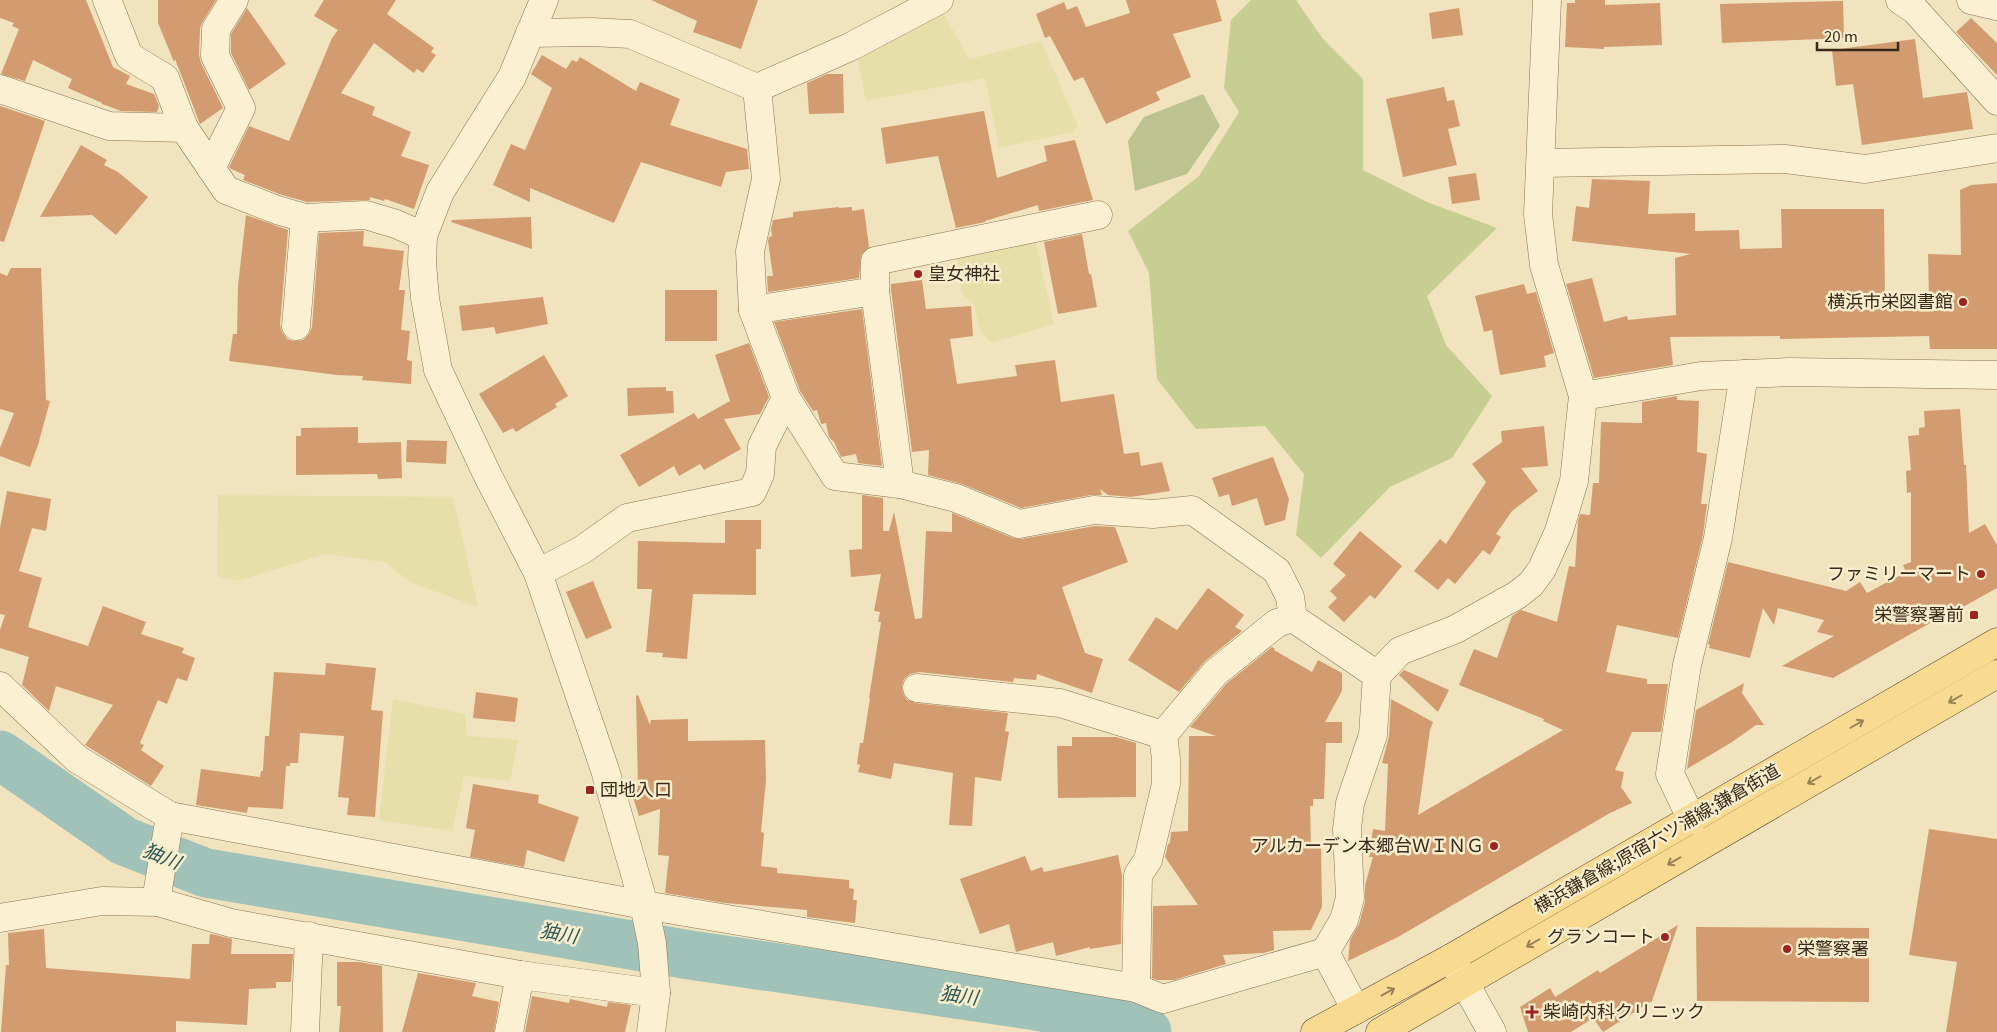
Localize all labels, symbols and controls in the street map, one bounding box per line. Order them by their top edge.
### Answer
scale bar [1817,20,1898,52]
text: 20 m [1824,25,1858,46]
place label: 皇女神社 [928,259,1000,285]
marker: 皇女神社 [912,268,924,280]
place label: 横浜市栄図書館 [1827,287,1953,313]
marker: 横浜市栄図書館 [1957,296,1969,308]
place label: ファミリーマート [1827,559,1971,585]
marker: ファミリーマート [1975,568,1987,580]
place label: 栄警察署前 [1874,600,1964,626]
marker: 栄警察署前 [1968,609,1980,621]
one-way arrow [1948,694,1962,704]
one-way arrow [1850,718,1864,728]
street label: 横浜鎌倉線;原宿六ツ浦線;鎌倉街道 [1528,756,1784,919]
place label: 団地入口 [600,775,672,801]
one-way arrow [1807,775,1822,785]
marker: 団地入口 [584,784,596,796]
place label: アルカーデン本郷台ＷＩＮＧ [1251,831,1484,857]
water label: 㹨川 [140,835,187,875]
marker: アルカーデン本郷台ＷＩＮＧ [1488,840,1500,852]
one-way arrow [1667,857,1681,867]
water label: 㹨川 [538,915,582,948]
place label: グランコート [1547,922,1655,948]
marker: グランコート [1659,931,1671,943]
place label: 栄警察署 [1797,934,1869,960]
one-way arrow [1525,938,1540,948]
marker: 栄警察署 [1781,943,1793,955]
water label: 㹨川 [939,978,982,1010]
one-way arrow [1381,987,1396,997]
place label: 柴崎内科クリニック [1543,997,1705,1023]
marker: 柴崎内科クリニック [1525,1005,1539,1019]

